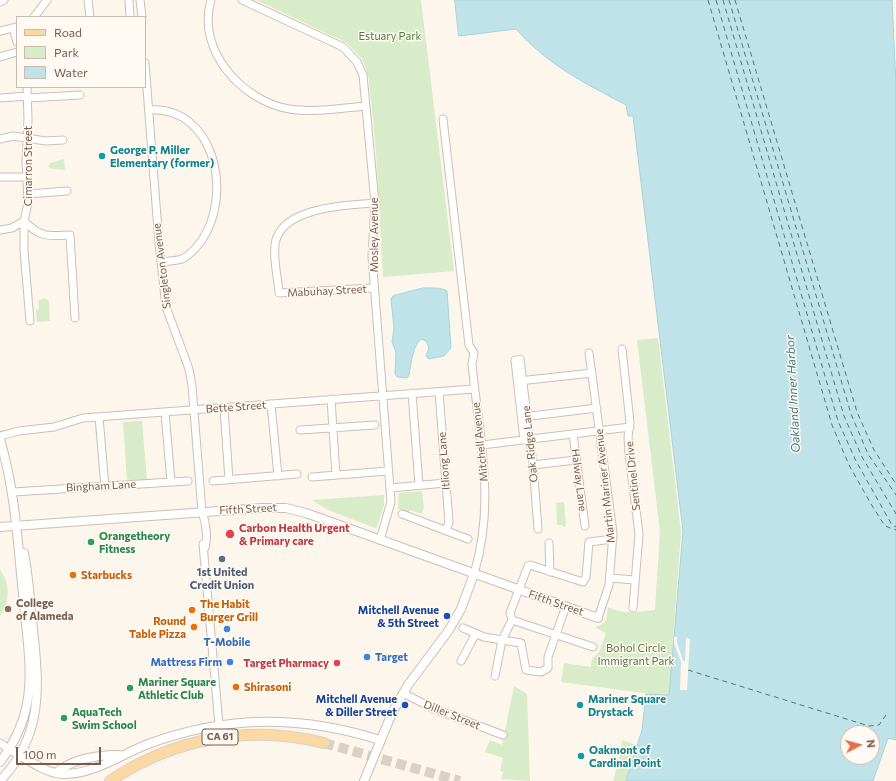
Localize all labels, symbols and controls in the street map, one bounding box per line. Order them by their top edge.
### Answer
legend [16,16,146,88]
text: Road [54,25,82,39]
park label: Estuary Park [358,29,422,43]
text: Park [54,45,79,59]
text: Water [54,65,88,79]
street label: Cimarron Street [21,126,35,206]
place label: George P. Miller Elementary (former) [110,143,214,169]
marker: George P. Miller Elementary (former) [97,151,107,161]
street label: Mosley Avenue [367,198,381,272]
street label: Singleton Avenue [150,222,174,310]
street label: Mabuhay Street [287,282,367,300]
water label: Oakland Inner Harbor [783,335,803,453]
street label: Bette Street [205,398,267,416]
street label: Mitchell Avenue [469,402,491,482]
street label: Oak Ridge Lane [519,405,541,483]
street label: Martin Mariner Avenue [592,428,618,544]
street label: Itliong Lane [435,431,453,491]
street label: Sentinel Drive [623,441,643,511]
street label: Halway Lane [569,448,589,512]
street label: Bingham Lane [66,478,136,494]
street label: Fifth Street [219,501,277,517]
place label: Carbon Health Urgent & Primary care [239,521,350,547]
marker: Carbon Health Urgent & Primary care [224,528,236,540]
place label: Orangetheory Fitness [99,529,170,555]
marker: Orangetheory Fitness [86,537,96,547]
marker: 1st United Credit Union [217,554,227,564]
place label: 1st United Credit Union [190,565,254,591]
place label: Starbucks [81,568,132,582]
marker: Starbucks [68,570,78,580]
street label: Fifth Street [527,587,585,619]
place label: College of Alameda [16,596,73,622]
place label: The Habit Burger Grill [200,597,258,623]
place label: Mitchell Avenue & 5th Street [358,603,439,629]
marker: College of Alameda [3,604,13,614]
marker: The Habit Burger Grill [187,605,197,615]
marker: Mitchell Avenue & 5th Street [442,611,452,621]
place label: Round Table Pizza [129,614,186,640]
marker: Round Table Pizza [189,622,199,632]
marker: T-Mobile [222,624,232,634]
place label: T-Mobile [204,635,250,649]
park label: Bohol Circle Immigrant Park [597,641,675,667]
place label: Target [375,650,408,664]
marker: Target [362,652,372,662]
place label: Mattress Firm [150,655,222,669]
place label: Target Pharmacy [243,656,329,670]
marker: Mattress Firm [225,657,235,667]
marker: Target Pharmacy [332,658,342,668]
place label: Mariner Square Athletic Club [138,675,216,701]
place label: Shirasoni [244,680,291,694]
marker: Shirasoni [231,682,241,692]
marker: Mariner Square Athletic Club [125,683,135,693]
place label: Mitchell Avenue & Diller Street [316,692,397,718]
place label: Mariner Square Drystack [588,692,666,718]
street label: Diller Street [422,698,482,732]
marker: Mitchell Avenue & Diller Street [400,700,410,710]
marker: Mariner Square Drystack [575,700,585,710]
place label: AquaTech Swim School [72,705,137,731]
marker: AquaTech Swim School [59,713,69,723]
north arrow [840,725,880,765]
road number: CA 61 [202,729,238,745]
scale bar [18,739,103,765]
text: N [865,739,878,749]
place label: Oakmont of Cardinal Point [589,743,661,769]
text: 100 m [23,747,57,761]
marker: Oakmont of Cardinal Point [576,751,586,761]

